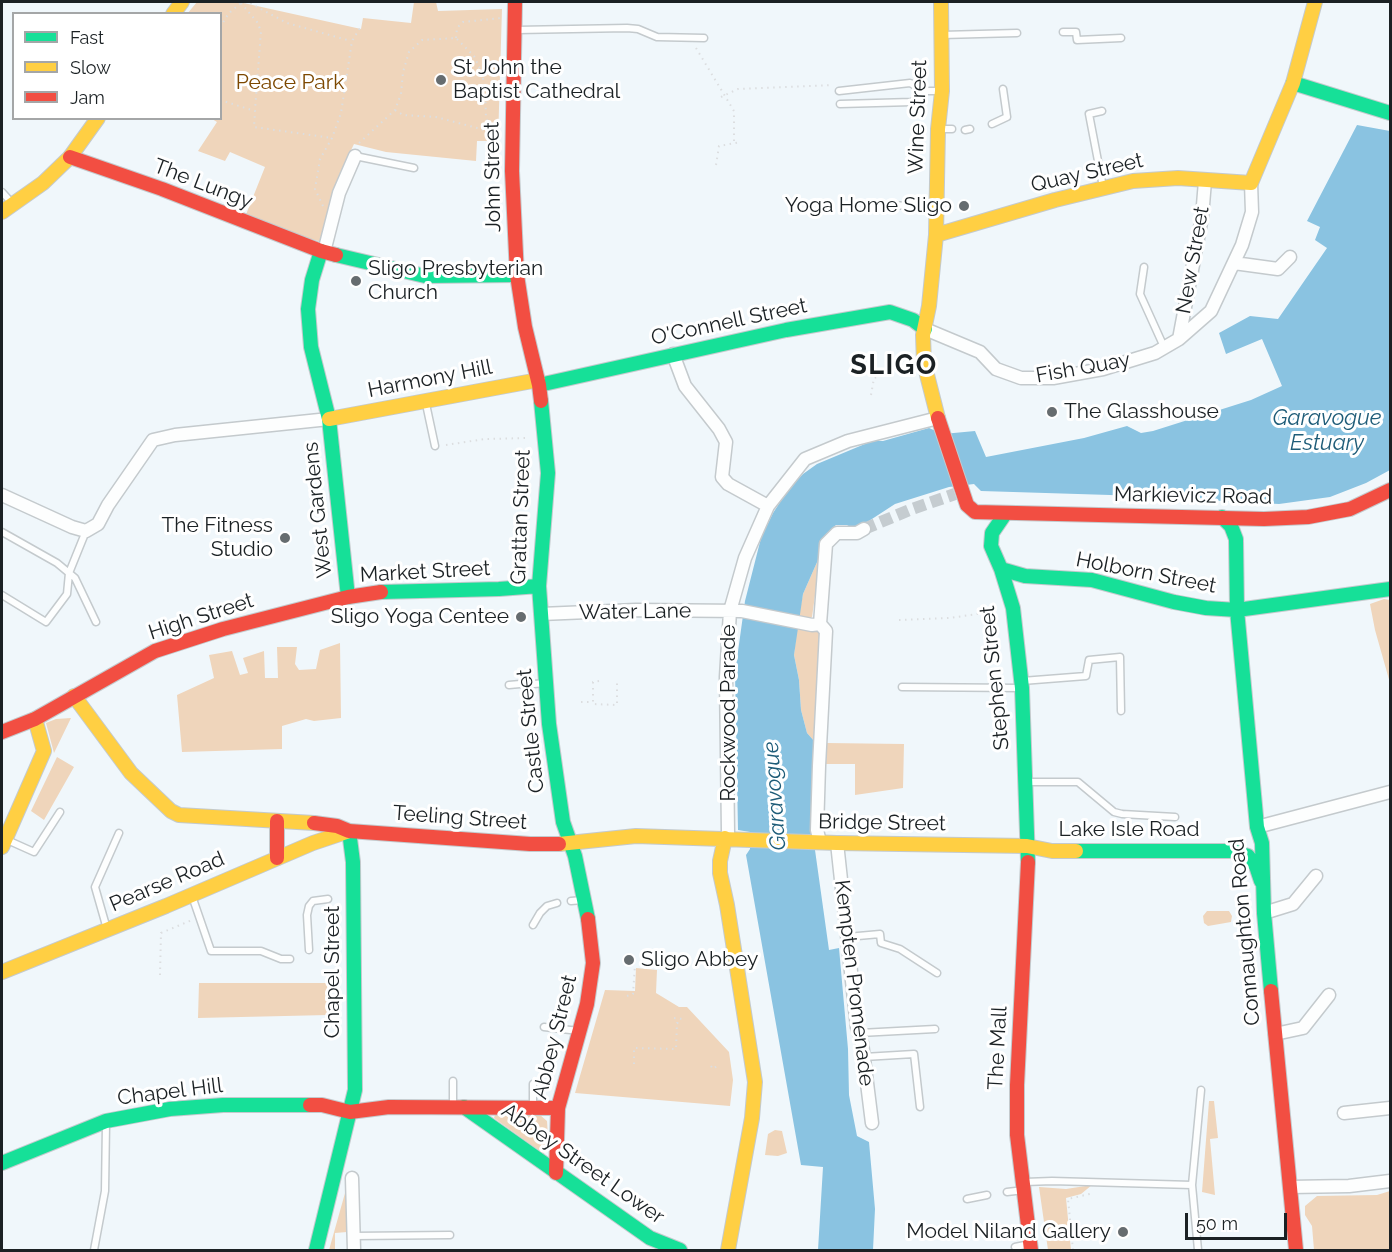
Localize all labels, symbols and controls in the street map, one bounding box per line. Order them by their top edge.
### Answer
legend [12,12,222,120]
text: Fast [70,27,104,48]
place label: St John the Baptist Cathedral [453,55,620,105]
text: Slow [70,57,111,78]
street label: Wine Street [903,59,933,175]
park label: Peace Park [236,70,344,96]
marker: St John the Baptist Cathedral [434,73,448,87]
text: Jam [70,87,105,108]
street label: John Street [479,122,507,232]
street label: Quay Street [1028,148,1146,198]
street label: The Lungy [150,154,256,214]
place label: Yoga Home Sligo [785,193,952,219]
marker: Yoga Home Sligo [957,199,971,213]
street label: New Street [1171,204,1215,316]
place label: Sligo Presbyterian Church [368,256,543,306]
marker: Sligo Presbyterian Church [349,274,363,288]
street label: O'Connell Street [649,293,809,351]
street label: Fish Quay [1034,347,1132,389]
district label: SLIGO [850,350,938,382]
street label: Harmony Hill [366,355,494,403]
place label: The Glasshouse [1064,399,1219,425]
marker: The Glasshouse [1045,405,1059,419]
water label: Garavogue Estuary [1272,405,1382,457]
street label: West Gardens [298,441,338,579]
street label: Grattan Street [506,449,536,585]
street label: Markievicz Road [1114,482,1272,510]
place label: The Fitness Studio [161,513,273,563]
marker: The Fitness Studio [278,531,292,545]
street label: Holborn Street [1074,547,1218,599]
street label: Market Street [359,556,491,588]
street label: High Street [145,588,257,646]
street label: Water Lane [579,598,691,626]
place label: Sligo Yoga Centee [331,604,509,630]
street label: Stephen Street [975,605,1015,751]
marker: Sligo Yoga Centee [514,610,528,624]
street label: Rockwood Parade [716,624,742,802]
street label: Castle Street [512,668,550,794]
water label: Garavogue [758,741,792,851]
street label: Teeling Street [392,801,528,835]
street label: Bridge Street [818,809,946,837]
street label: Lake Isle Road [1059,817,1199,843]
street label: Connaughton Road [1224,837,1266,1027]
street label: Pearse Road [106,847,228,917]
street label: Kempten Promenade [829,879,879,1087]
street label: Chapel Street [320,906,346,1038]
place label: Sligo Abbey [641,947,758,973]
marker: Sligo Abbey [622,953,636,967]
street label: Abbey Street [527,972,583,1102]
street label: The Mall [983,1005,1013,1091]
street label: Chapel Hill [116,1073,224,1111]
street label: Abbey Street Lower [497,1098,669,1230]
scale bar [1188,1201,1290,1239]
text: 50 m [1196,1213,1238,1234]
place label: Model Niland Gallery [906,1219,1111,1245]
marker: Model Niland Gallery [1116,1225,1130,1239]

